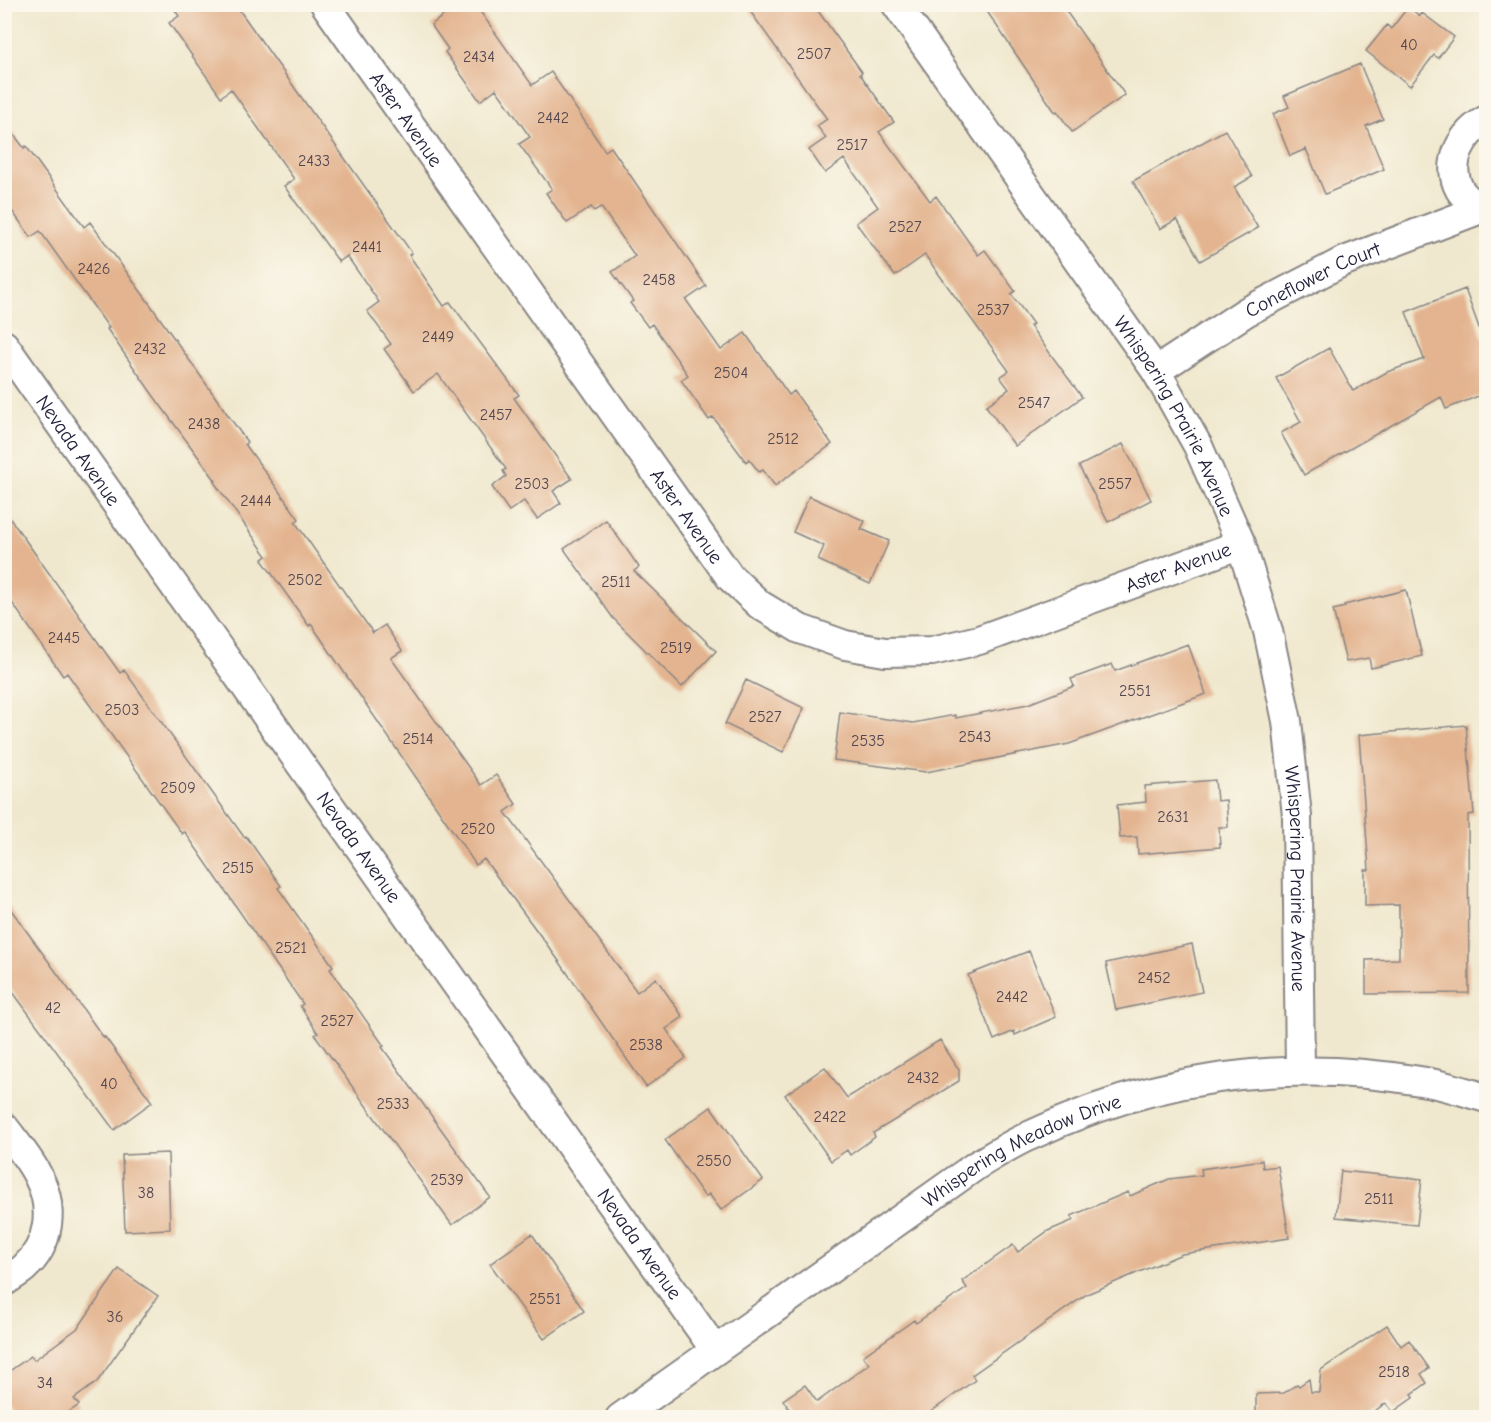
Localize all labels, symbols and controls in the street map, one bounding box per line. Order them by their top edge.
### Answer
house number: 40 [1400,36,1418,54]
house number: 2507 [797,45,832,63]
house number: 2434 [463,48,495,66]
street label: Aster Avenue [365,68,447,171]
house number: 2442 [537,109,569,127]
house number: 2517 [837,136,868,154]
house number: 2433 [298,152,330,170]
house number: 2527 [889,218,922,236]
street label: Coneflower Court [1242,237,1385,322]
house number: 2441 [352,238,382,256]
house number: 2426 [77,260,111,278]
house number: 2458 [643,271,675,289]
house number: 2537 [977,301,1010,319]
street label: Whispering Prairie Avenue [1109,312,1238,520]
house number: 2449 [422,328,454,346]
house number: 2432 [134,340,166,358]
house number: 2504 [714,364,748,382]
street label: Nevada Avenue [31,391,125,510]
house number: 2547 [1018,394,1051,412]
house number: 2457 [480,406,513,424]
house number: 2438 [188,415,220,433]
house number: 2512 [767,430,799,448]
street label: Aster Avenue [645,464,728,568]
house number: 2503 [515,475,549,493]
house number: 2557 [1098,475,1132,493]
house number: 2444 [240,492,272,510]
street label: Aster Avenue [1122,538,1234,597]
house number: 2502 [287,571,323,589]
house number: 2511 [601,573,631,591]
house number: 2445 [48,629,80,647]
house number: 2519 [660,639,692,657]
house number: 2551 [1119,682,1151,700]
house number: 2503 [105,701,139,719]
house number: 2527 [749,708,782,726]
house number: 2543 [959,728,991,746]
house number: 2514 [402,730,434,748]
house number: 2535 [851,732,885,750]
street label: Whispering Prairie Avenue [1280,765,1310,992]
house number: 2509 [160,779,196,797]
street label: Nevada Avenue [312,788,406,907]
house number: 2631 [1157,808,1189,826]
house number: 2520 [460,820,496,838]
house number: 2515 [222,859,254,877]
house number: 2521 [275,939,307,957]
house number: 2452 [1137,969,1171,987]
house number: 2442 [996,988,1028,1006]
house number: 42 [45,999,61,1017]
house number: 2527 [321,1012,354,1030]
house number: 2538 [629,1036,663,1054]
house number: 2432 [907,1069,939,1087]
house number: 40 [100,1075,118,1093]
street label: Whispering Meadow Drive [918,1090,1124,1212]
house number: 2533 [376,1095,410,1113]
house number: 2422 [814,1108,846,1126]
house number: 2550 [696,1152,732,1170]
house number: 2539 [430,1171,464,1189]
house number: 38 [138,1184,154,1202]
street label: Nevada Avenue [593,1184,686,1304]
house number: 2511 [1364,1190,1394,1208]
house number: 2551 [529,1290,561,1308]
house number: 36 [107,1308,123,1326]
house number: 2518 [1378,1363,1410,1381]
house number: 34 [37,1374,53,1392]

